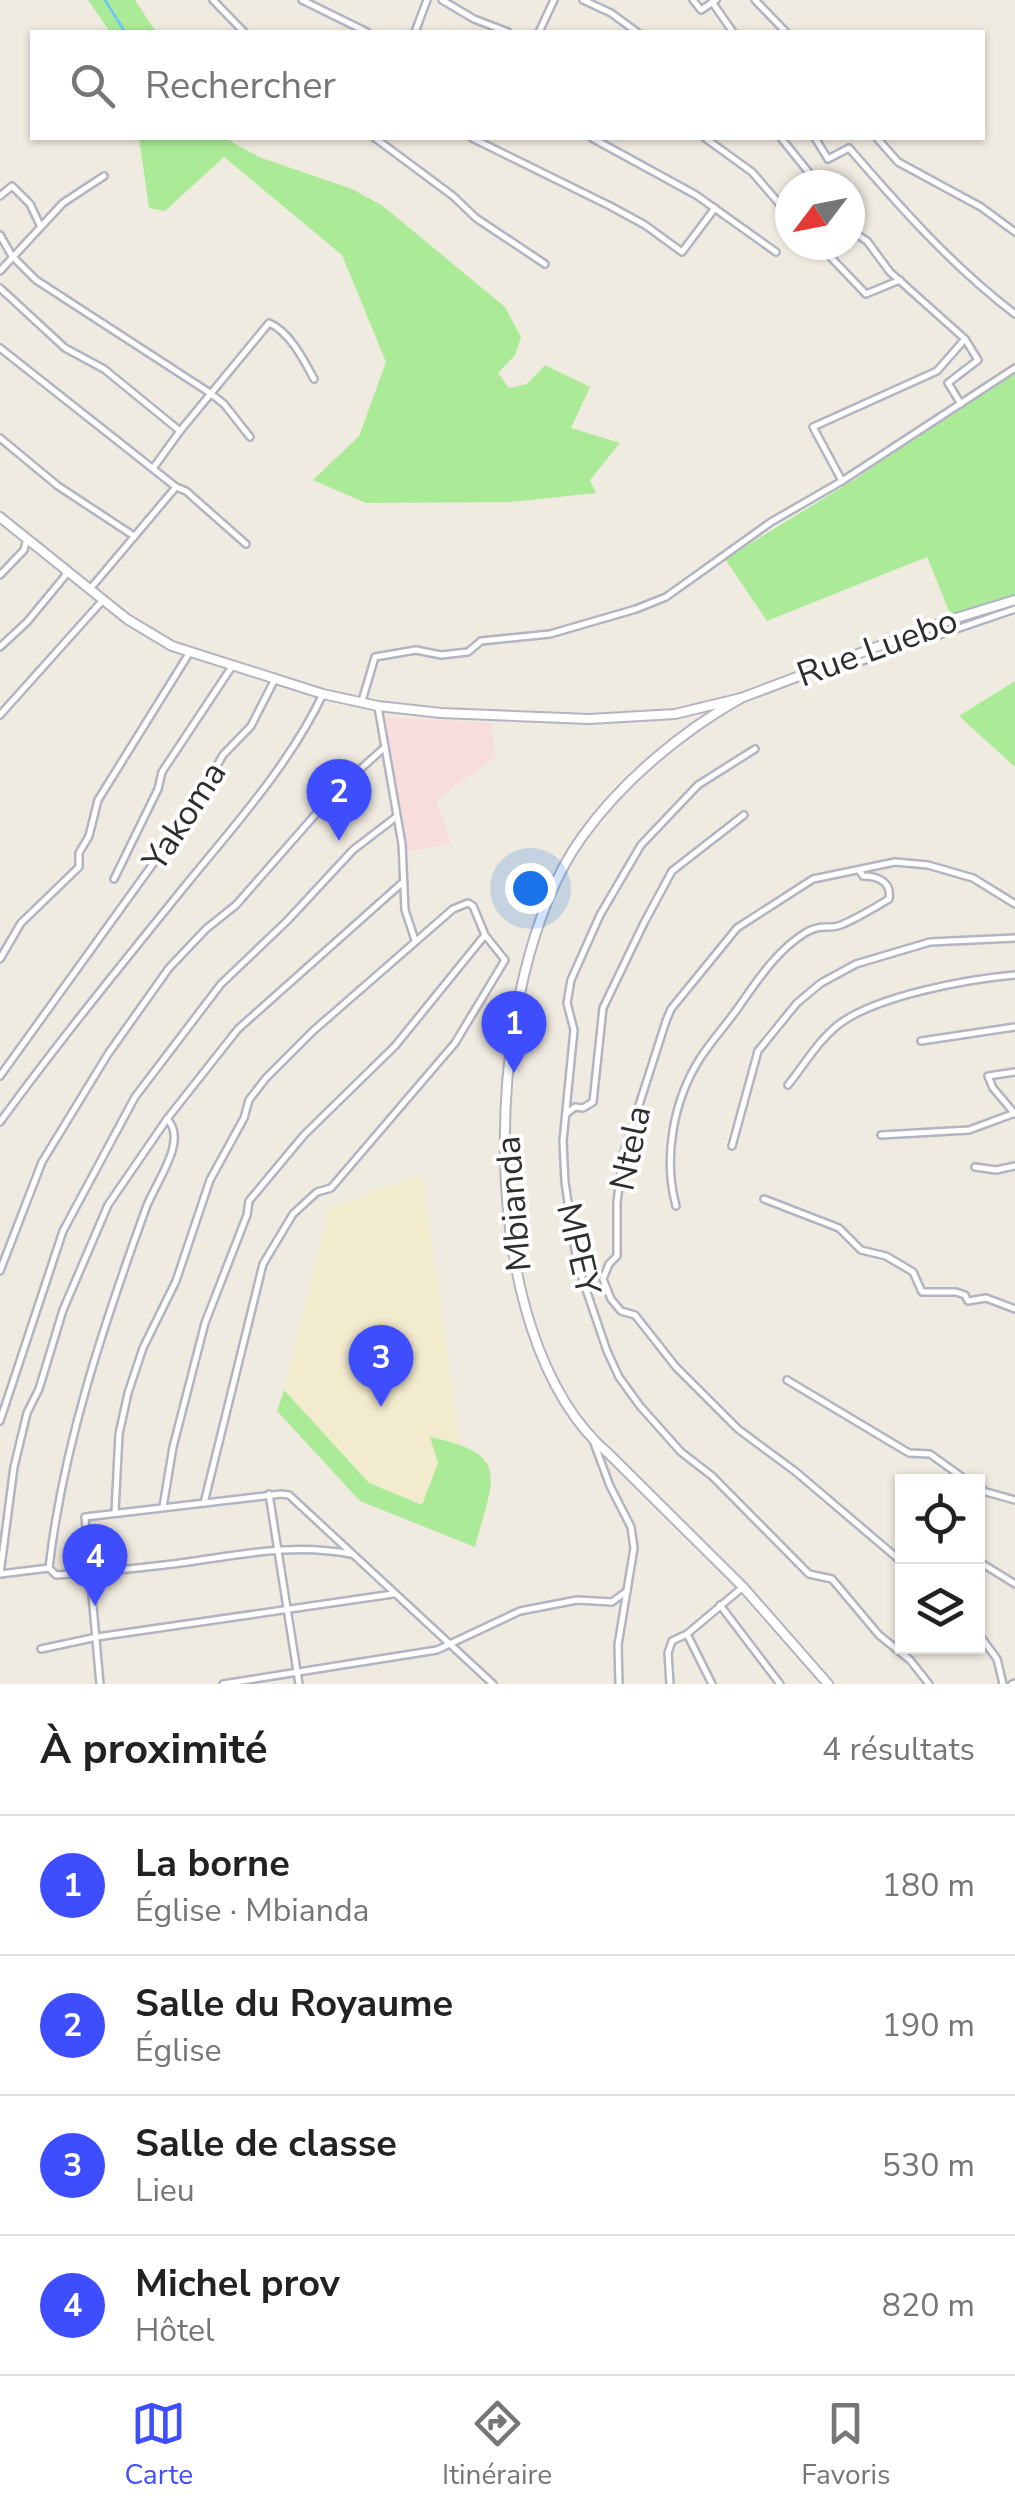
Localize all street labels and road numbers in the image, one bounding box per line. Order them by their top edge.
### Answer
street label: Rue Luebo [790,597,964,698]
street label: Yakoma [131,752,237,881]
street label: Ntela [599,1101,662,1195]
street label: Mbianda [484,1134,543,1274]
street label: MPEY [545,1198,612,1301]

